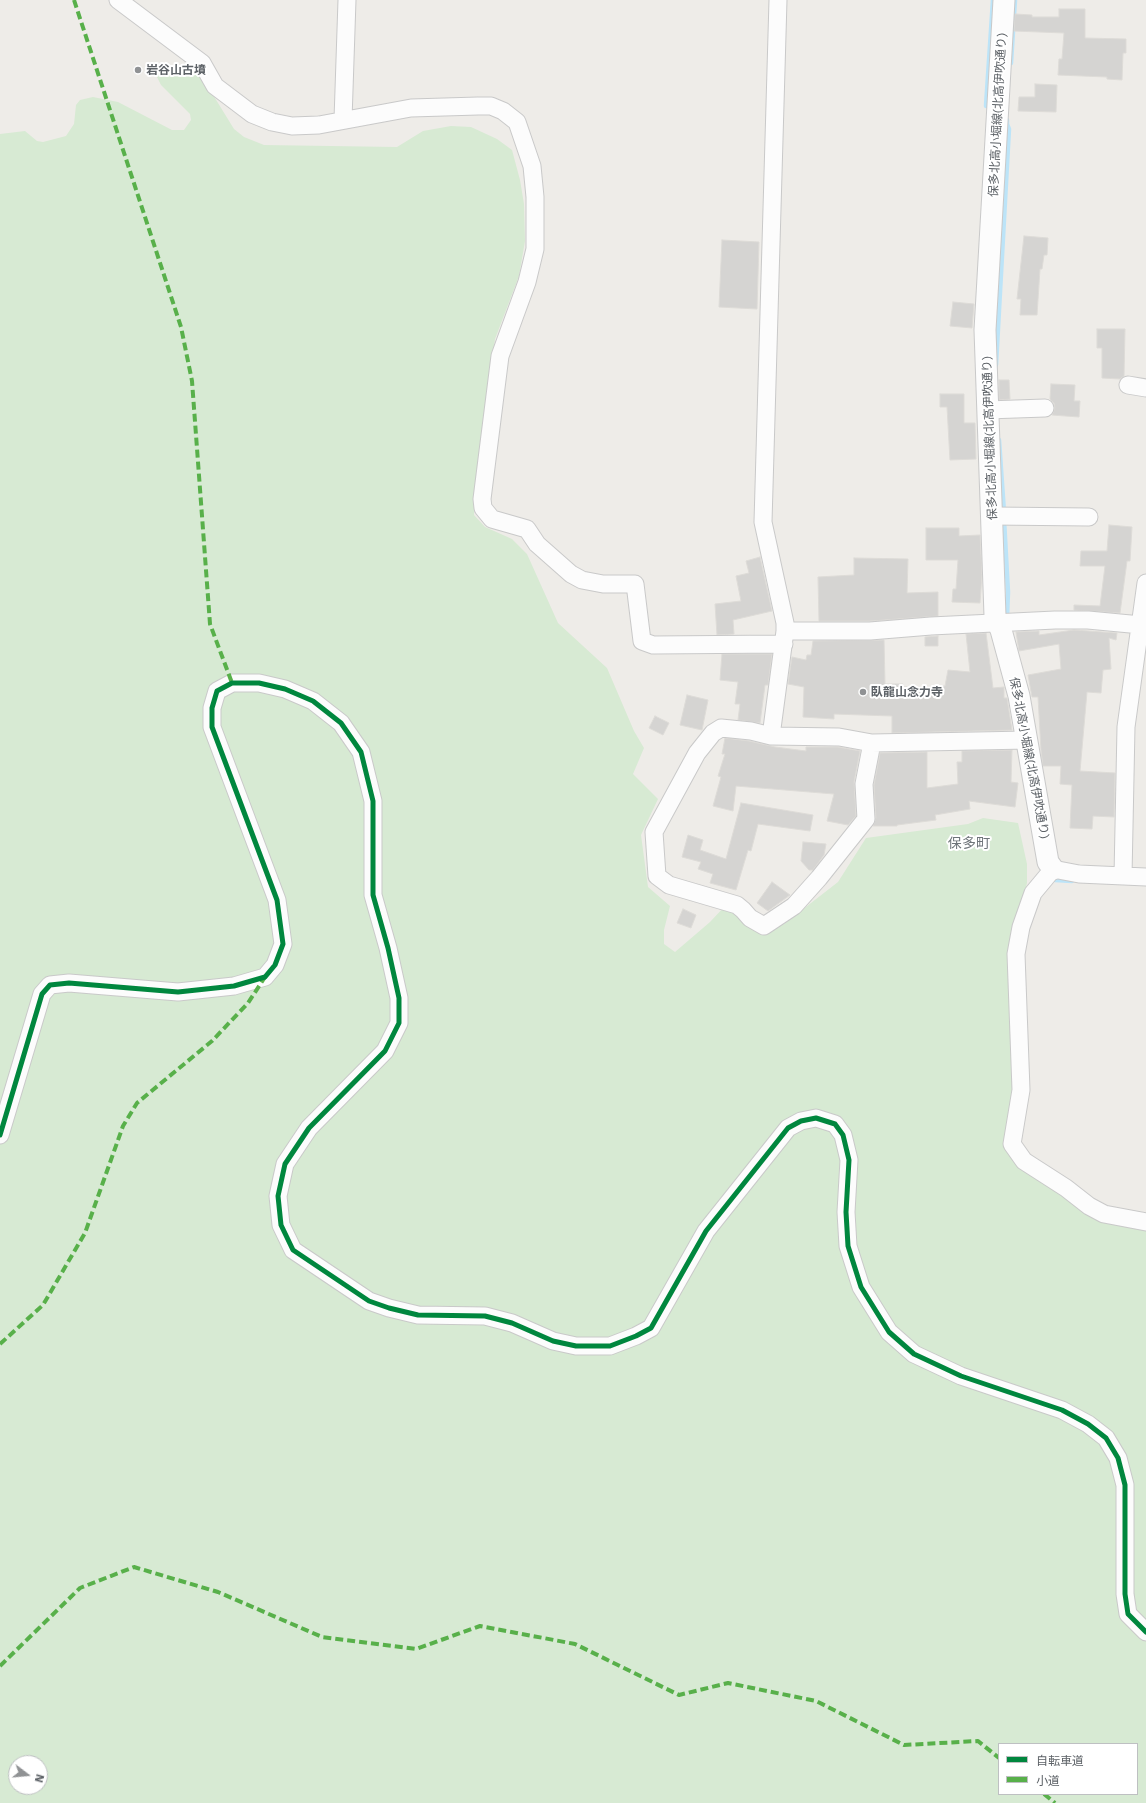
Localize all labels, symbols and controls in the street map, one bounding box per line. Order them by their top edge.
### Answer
street label: 保多北高小堀線(北高伊吹通り) [987,33,1009,197]
place label: 岩谷山古墳 [146,63,206,77]
marker: 岩谷山古墳 [133,65,143,75]
street label: 保多北高小堀線(北高伊吹通り) [980,356,1000,520]
street label: 保多北高小堀線(北高伊吹通り) [1006,676,1052,840]
place label: 臥龍山念力寺 [871,685,943,699]
marker: 臥龍山念力寺 [858,687,868,697]
district label: 保多町 [948,836,990,852]
legend [998,1743,1138,1795]
text: 自転車道 [1036,1754,1084,1768]
north arrow [8,1755,48,1795]
text: N [32,1772,46,1784]
text: 小道 [1036,1774,1060,1788]

